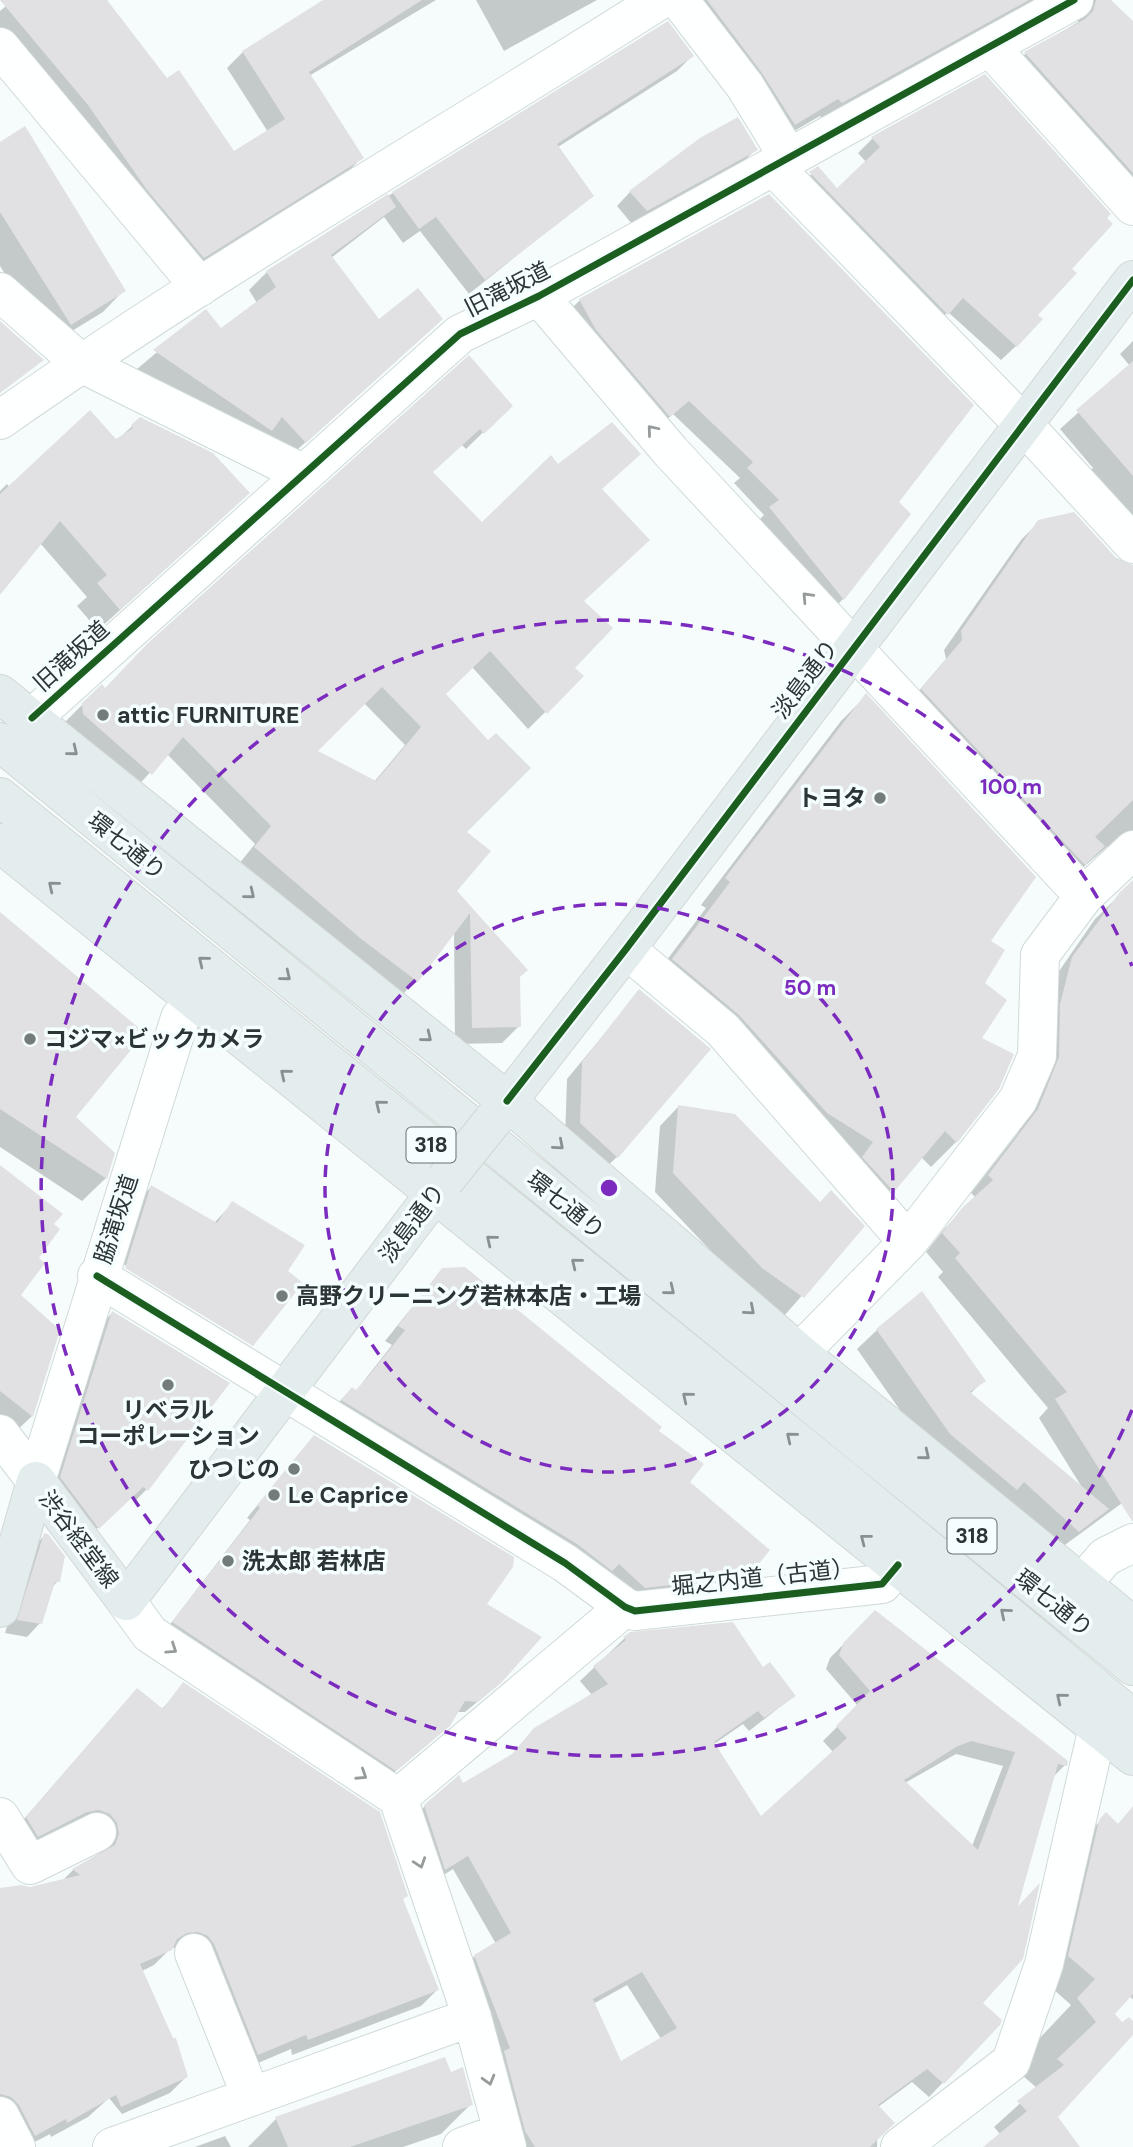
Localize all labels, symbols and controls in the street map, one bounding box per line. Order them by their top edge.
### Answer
street label: 旧滝坂道 [459,255,555,323]
one-way arrow [648,425,660,438]
one-way arrow [802,592,815,605]
street label: 旧滝坂道 [27,614,115,698]
street label: 淡島通り [765,633,845,725]
place label: attic FURNITURE [117,700,299,730]
marker: attic FURNITURE [95,707,111,723]
one-way arrow [65,743,78,755]
text: 100 m [980,773,1042,801]
place label: トヨタ [797,783,866,813]
marker: トヨタ [872,790,888,806]
street label: 環七通り [82,805,172,887]
one-way arrow [48,881,61,894]
one-way arrow [242,886,254,899]
one-way arrow [199,957,211,970]
one-way arrow [277,968,290,980]
text: 50 m [784,974,836,1002]
place label: コジマ×ビックカメラ [44,1024,264,1054]
one-way arrow [419,1029,431,1042]
marker: コジマ×ビックカメラ [22,1031,38,1047]
one-way arrow [281,1070,293,1083]
one-way arrow [376,1100,388,1113]
road number: 318 [406,1128,456,1162]
one-way arrow [551,1137,564,1149]
street label: 環七通り [521,1164,611,1246]
street label: 脇滝坂道 [88,1171,144,1267]
centre of rings [597,1176,621,1200]
street label: 淡島通り [372,1177,452,1269]
one-way arrow [486,1235,498,1248]
one-way arrow [571,1259,584,1271]
place label: 高野クリーニング若林本店・工場 [296,1281,641,1311]
one-way arrow [663,1282,675,1295]
marker: 高野クリーニング若林本店・工場 [274,1288,290,1304]
one-way arrow [741,1302,754,1314]
marker: リベラル コーポレーション [160,1377,176,1393]
one-way arrow [683,1393,695,1406]
place label: リベラル コーポレーション [76,1395,260,1451]
one-way arrow [786,1433,799,1445]
one-way arrow [917,1447,929,1460]
place label: ひつじの [188,1454,280,1484]
marker: ひつじの [286,1461,302,1477]
place label: Le Caprice [288,1480,409,1510]
street label: 渋谷経堂線 [32,1484,126,1594]
marker: Le Caprice [266,1487,282,1503]
road number: 318 [948,1518,996,1554]
one-way arrow [861,1535,873,1548]
place label: 洗太郎 若林店 [242,1546,385,1576]
street label: 堀之内道（古道） [670,1552,856,1602]
marker: 洗太郎 若林店 [220,1553,236,1569]
street label: 環七通り [1009,1562,1099,1644]
one-way arrow [1000,1609,1013,1621]
one-way arrow [165,1641,178,1654]
one-way arrow [1057,1693,1069,1706]
one-way arrow [354,1766,367,1779]
one-way arrow [412,1857,426,1869]
one-way arrow [481,2074,496,2086]

